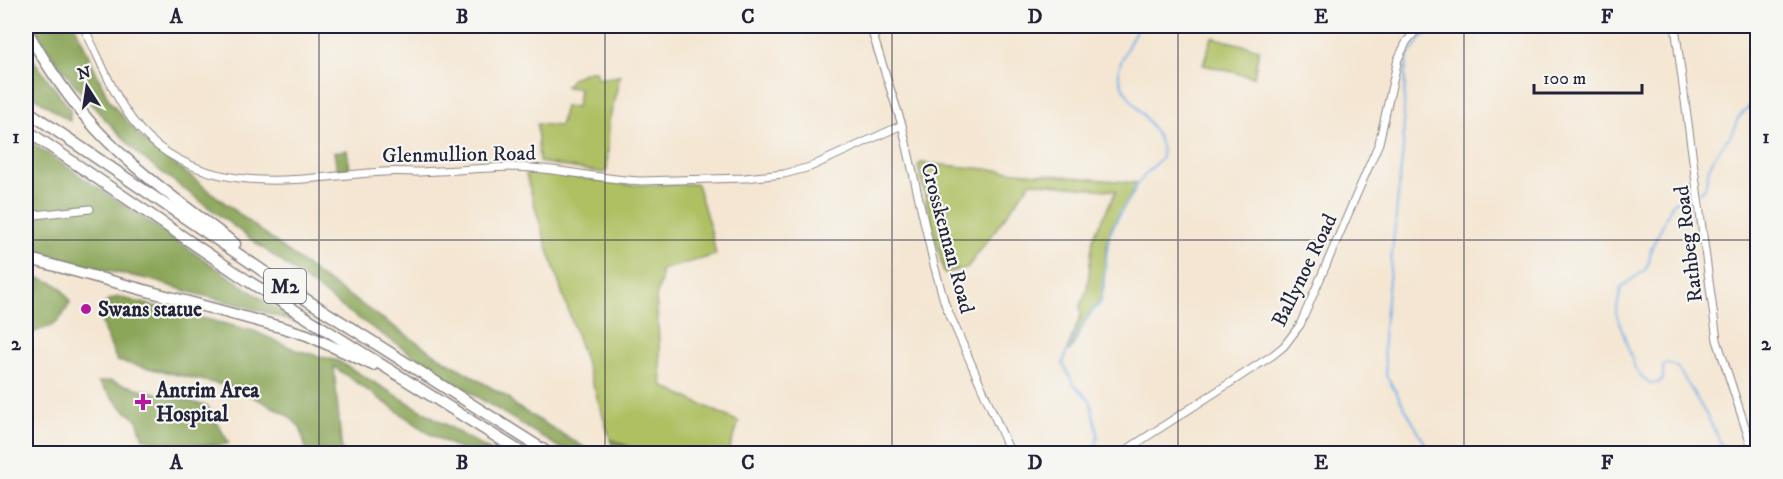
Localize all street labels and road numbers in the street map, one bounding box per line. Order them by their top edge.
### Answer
street label: Glenmullion Road [382,141,537,169]
street label: Crosskennan Road [914,160,980,317]
street label: Rathbeg Road [1669,184,1709,304]
street label: Ballynoe Road [1266,209,1344,331]
road number: M2 [264,269,306,303]

